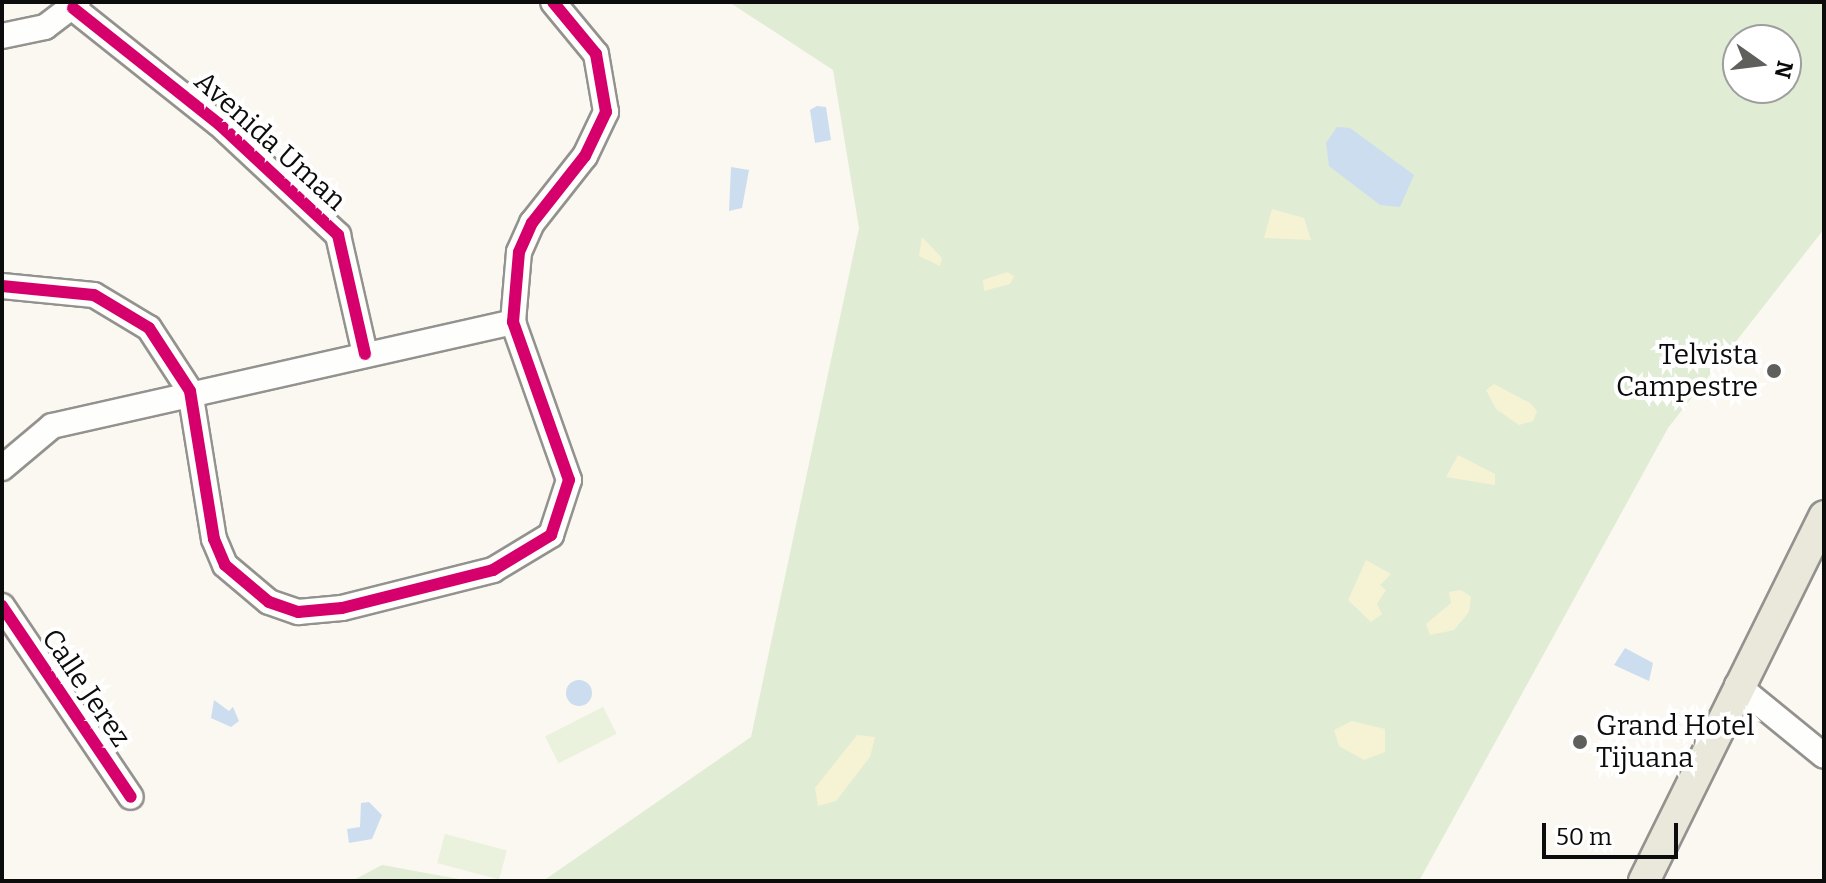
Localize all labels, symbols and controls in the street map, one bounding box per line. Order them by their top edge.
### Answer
north arrow [1722,24,1802,104]
text: N [1769,58,1799,81]
street label: Avenida Uman [187,64,353,218]
place label: Telvista Campestre [1616,338,1758,404]
marker: Telvista Campestre [1765,362,1783,380]
street label: Calle Jerez [34,623,138,753]
place label: Grand Hotel Tijuana [1596,709,1754,775]
marker: Grand Hotel Tijuana [1571,733,1589,751]
scale bar [1546,807,1682,857]
text: 50 m [1556,823,1612,851]

